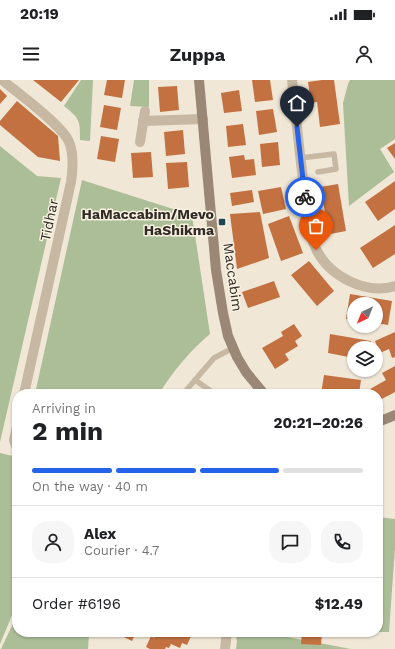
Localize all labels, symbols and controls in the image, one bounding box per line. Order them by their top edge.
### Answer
text: 20:19 [20,5,59,23]
icon: menu [20,43,42,65]
icon: person [353,43,375,65]
text: Zuppa [170,44,225,65]
pin [280,86,314,127]
icon: home [286,92,308,114]
courier [285,177,325,217]
icon: bike [294,186,316,208]
street label: Tidhar [37,197,61,243]
place label: HaMaccabim/Mevo HaShikma [82,206,215,238]
pin [299,209,333,250]
icon: bag [305,215,327,237]
marker: HaMaccabim/Mevo HaShikma [217,217,227,227]
street label: Maccabim [220,242,246,312]
north arrow [347,297,383,333]
map controls [347,297,383,377]
button: layers [347,341,383,377]
text: Arriving in [32,401,96,416]
text: 20:21–20:26 [273,414,363,432]
text: 2 min [32,416,103,446]
text: On the way · 40 m [32,479,148,494]
button: person [32,521,74,563]
button: chat [269,521,311,563]
button: phone [321,521,363,563]
text: Alex [84,525,116,543]
text: Courier · 4.7 [84,543,159,558]
text: Order #6196 [32,595,121,613]
text: $12.49 [315,595,363,613]

